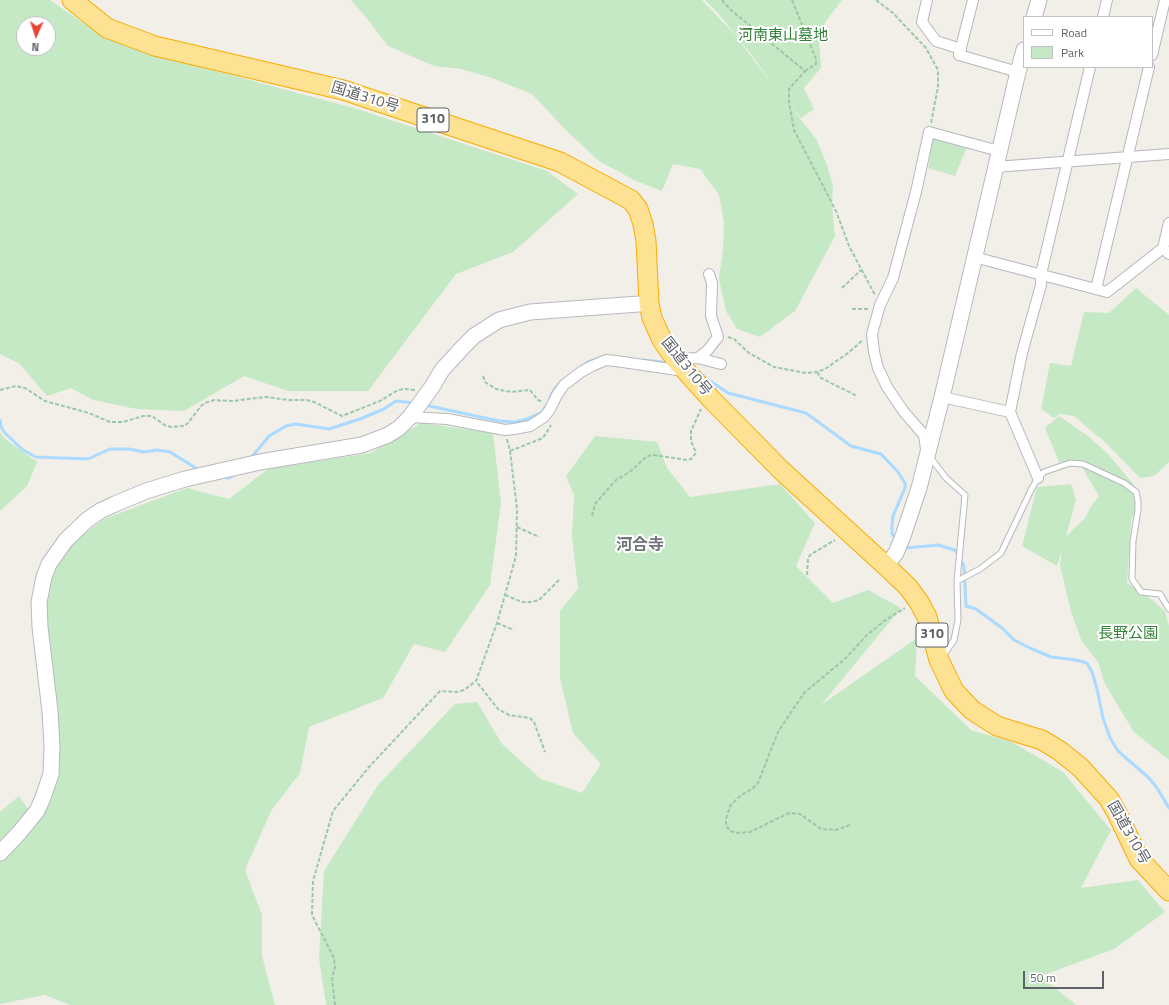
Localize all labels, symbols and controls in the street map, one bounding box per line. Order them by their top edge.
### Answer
north arrow [16,16,56,56]
legend [1023,16,1153,68]
text: Road [1061,23,1087,42]
park label: 河南東山墓地 [738,27,828,45]
text: N [31,39,40,55]
text: Park [1061,43,1084,62]
street label: 国道310号 [329,79,401,117]
road number: 310 [417,108,449,132]
street label: 国道310号 [657,334,715,400]
district label: 河合寺 [616,536,664,556]
road number: 310 [916,623,948,647]
park label: 長野公園 [1098,625,1158,643]
street label: 国道310号 [1103,798,1153,868]
scale bar [1025,963,1106,989]
text: 50 m [1030,968,1056,987]

